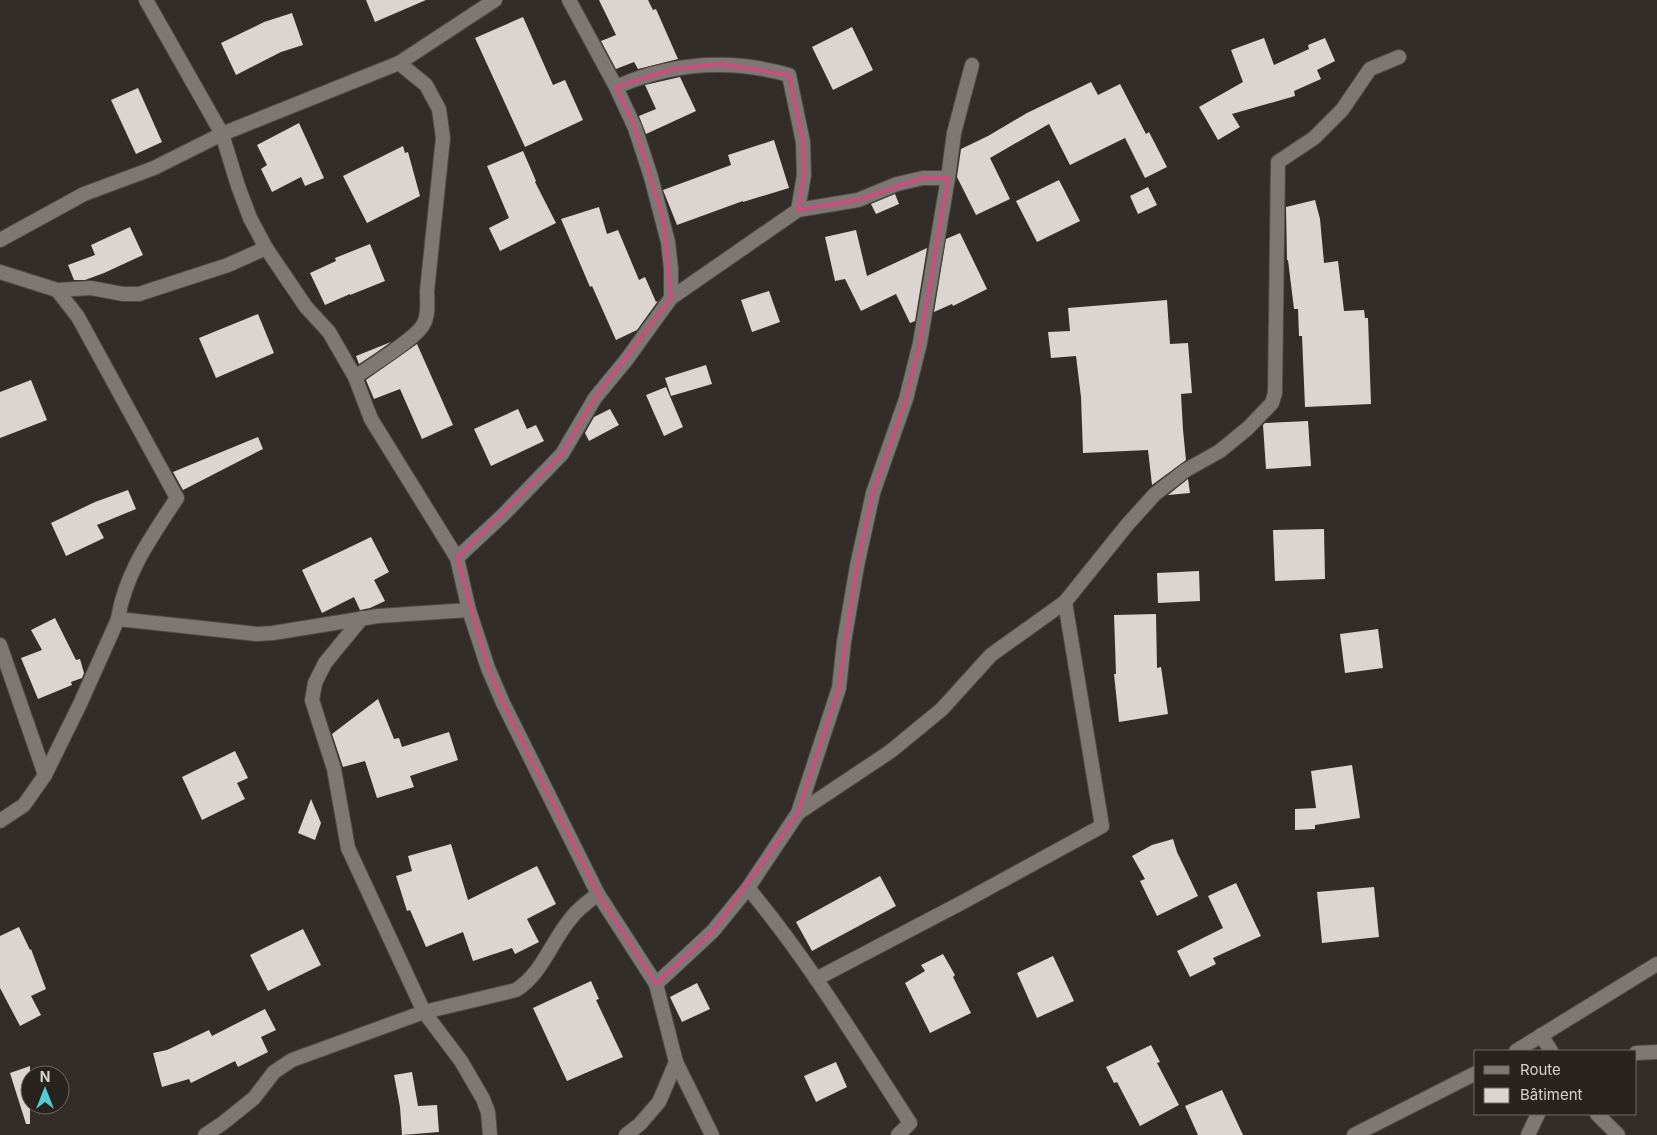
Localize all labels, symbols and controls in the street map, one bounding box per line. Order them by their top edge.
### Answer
legend [1474,1050,1637,1115]
text: Route [1520,1060,1561,1079]
north arrow [20,1065,70,1115]
text: N [40,1068,50,1085]
text: Bâtiment [1520,1085,1583,1104]

